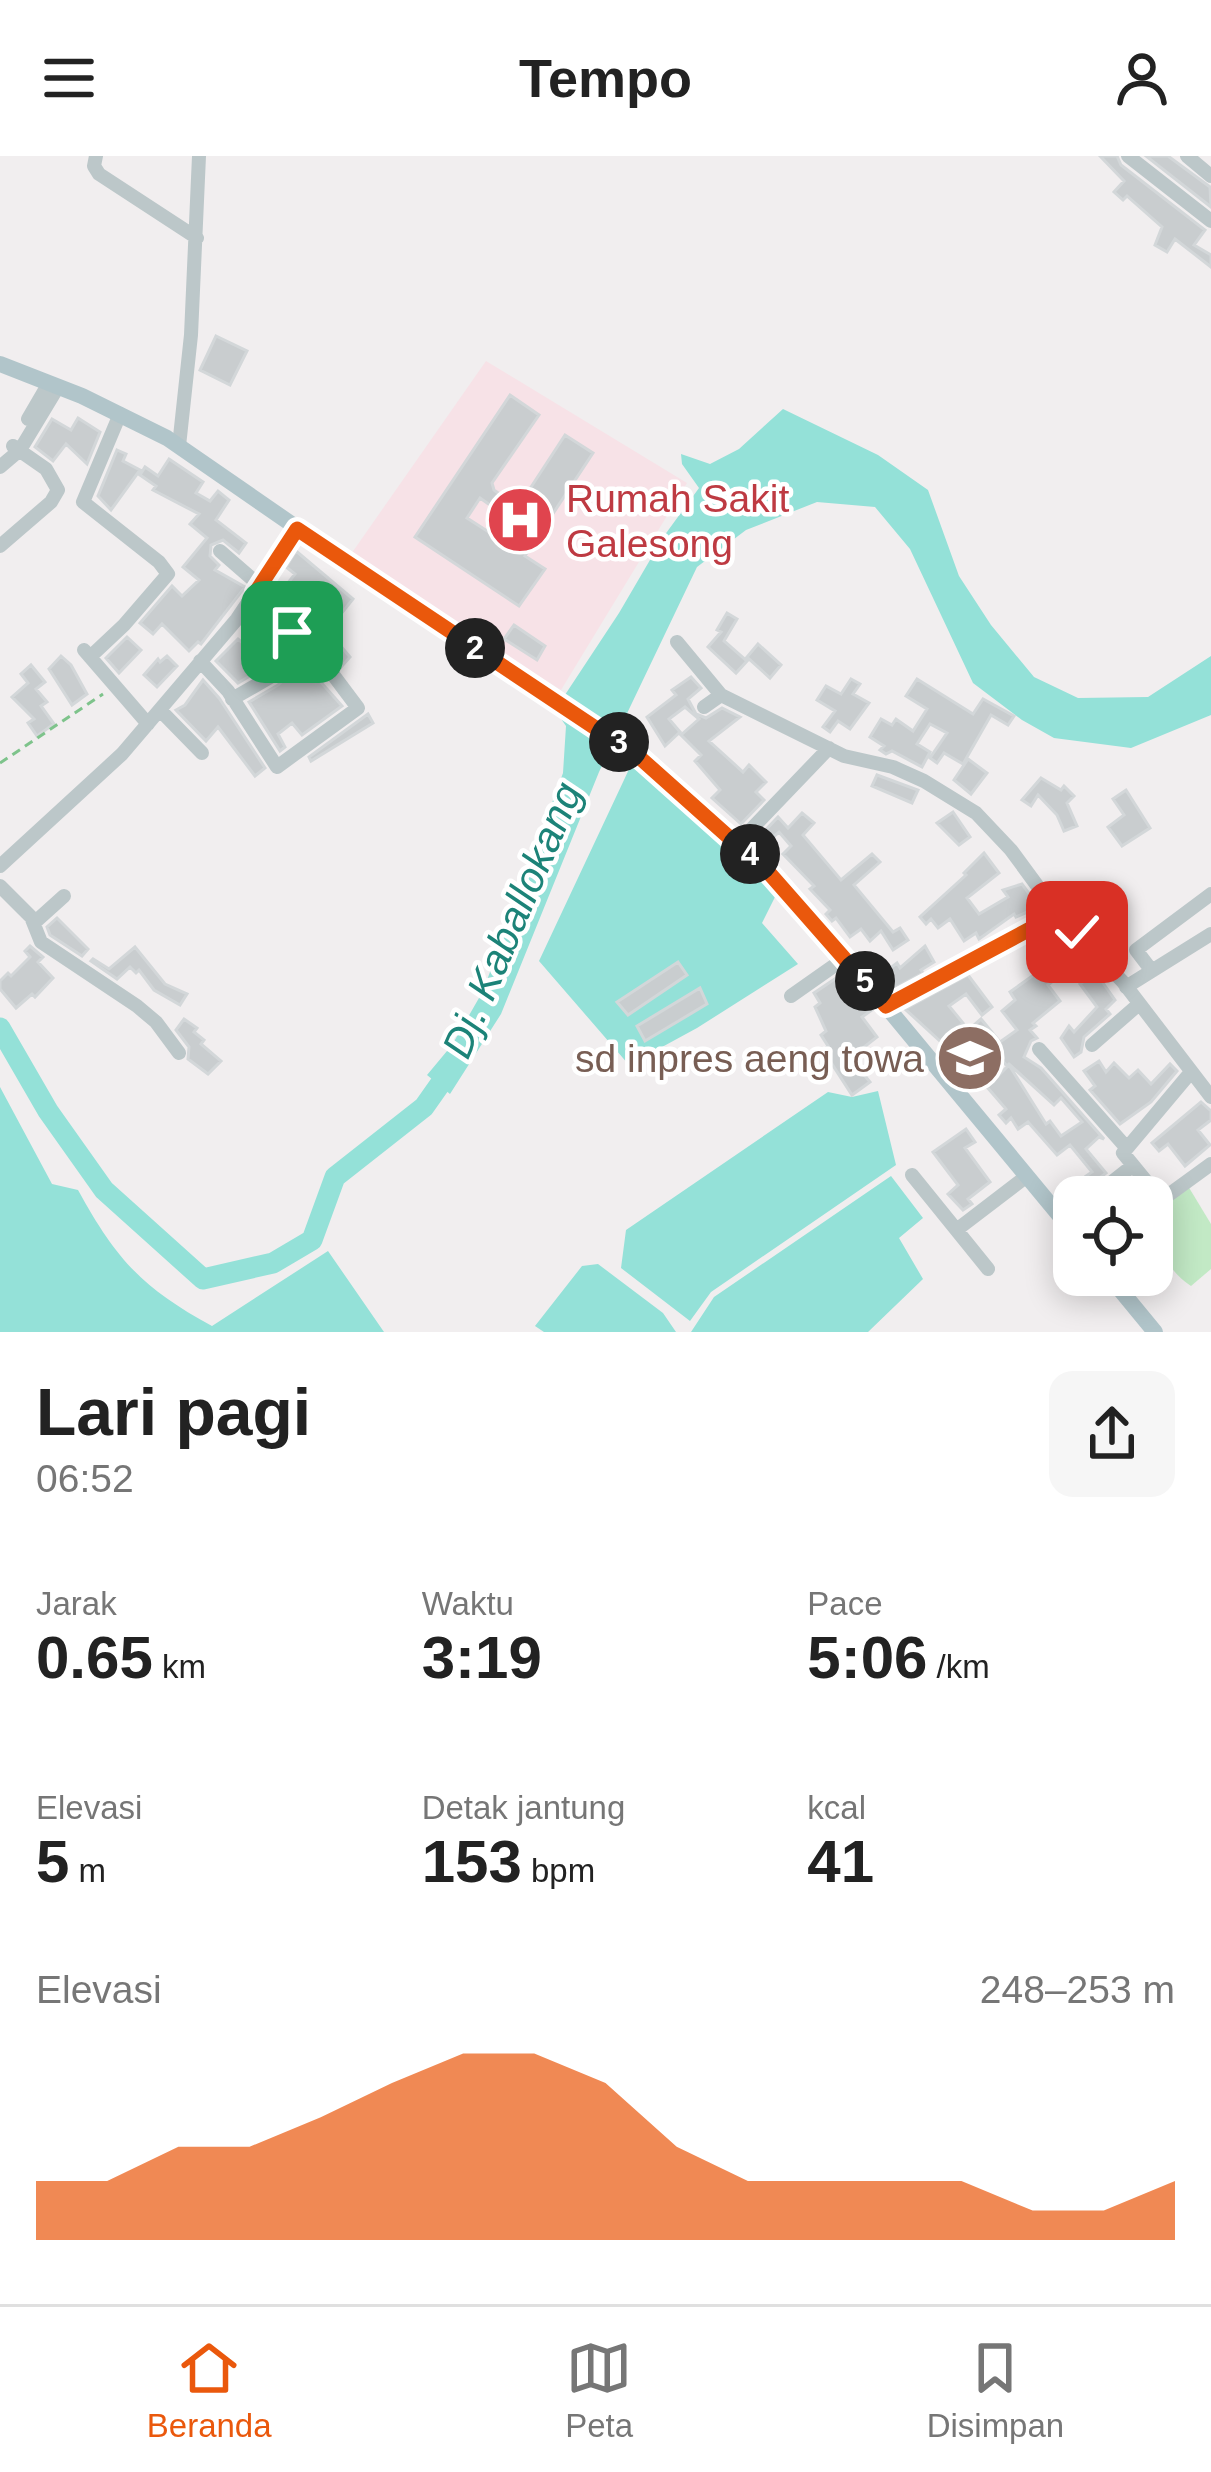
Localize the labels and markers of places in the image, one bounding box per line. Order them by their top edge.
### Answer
place label: Rumah Sakit Galesong [566,477,789,565]
hospital icon: Rumah Sakit Galesong [485,485,555,555]
pin [241,581,343,683]
pin: 2 [445,618,505,678]
pin: 3 [589,712,649,772]
pin: 4 [720,824,780,884]
pin [1026,881,1128,983]
pin: 5 [835,951,895,1011]
school or university icon: sd inpres aeng towa [935,1023,1005,1093]
place label: sd inpres aeng towa [575,1037,924,1080]

